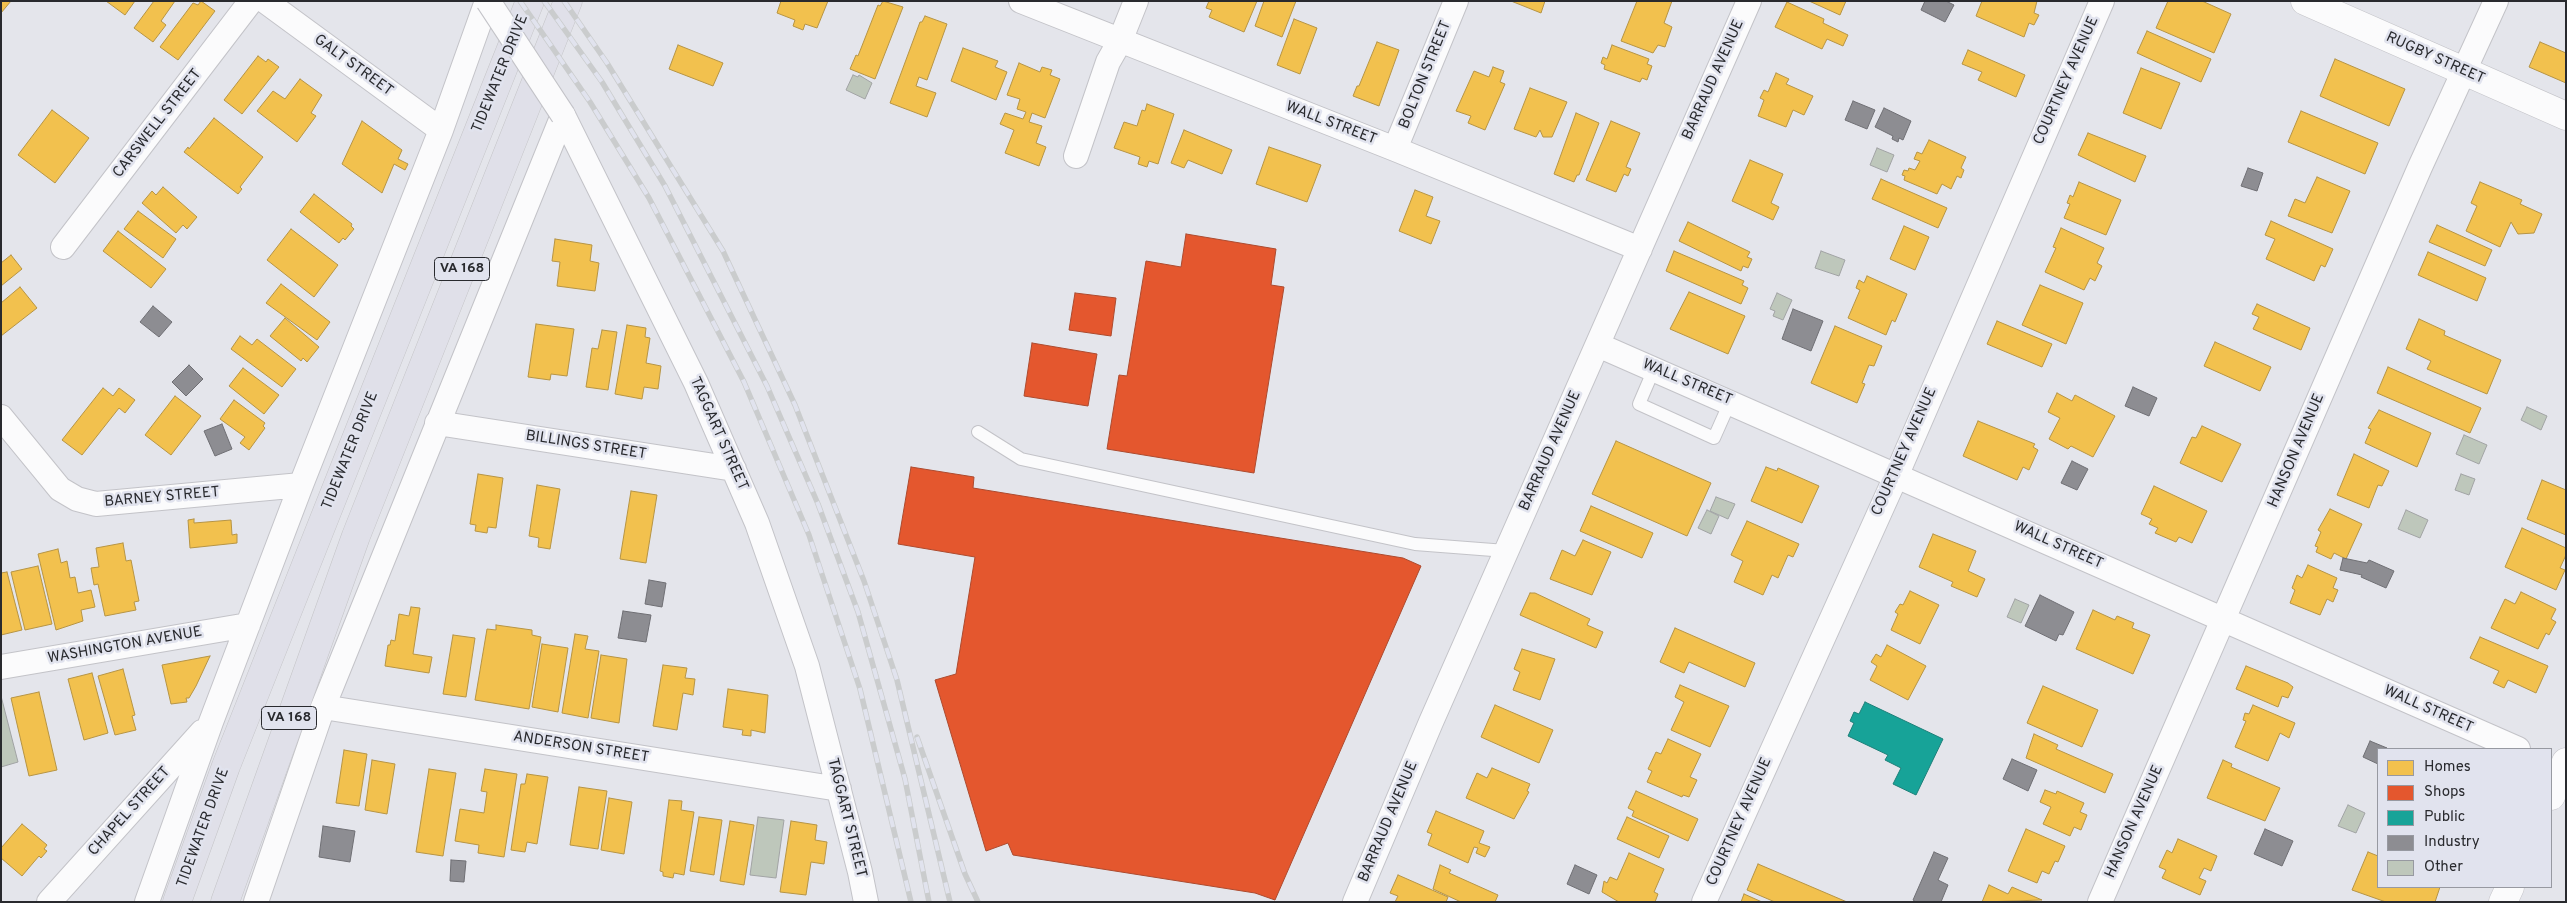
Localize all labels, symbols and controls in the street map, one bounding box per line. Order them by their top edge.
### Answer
street label: TIDEWATER DRIVE [469,12,533,136]
street label: COURTNEY AVENUE [2031,14,2103,148]
street label: BARRAUD AVENUE [1679,17,1749,143]
street label: BOLTON STREET [1396,18,1456,132]
street label: RUGBY STREET [2383,29,2487,89]
street label: GALT STREET [310,31,396,101]
street label: CARSWELL STREET [110,66,206,182]
street label: WALL STREET [1283,98,1379,150]
road number: VA 168 [434,258,490,280]
street label: WALL STREET [1639,356,1735,410]
street label: TAGGART STREET [685,374,751,494]
street label: COURTNEY AVENUE [1869,385,1941,519]
street label: BARRAUD AVENUE [1516,388,1586,514]
street label: TIDEWATER DRIVE [319,389,383,513]
street label: HANSON AVENUE [2265,391,2329,511]
street label: BILLINGS STREET [524,428,648,464]
street label: BARNEY STREET [104,484,220,512]
street label: WALL STREET [2010,518,2106,574]
street label: WASHINGTON AVENUE [46,624,204,668]
street label: WALL STREET [2380,682,2476,738]
road number: VA 168 [262,706,316,730]
street label: ANDERSON STREET [512,728,650,768]
legend [2377,748,2552,888]
street label: COURTNEY AVENUE [1704,755,1776,889]
street label: TAGGART STREET [822,756,870,880]
text: Homes [2424,758,2471,777]
street label: BARRAUD AVENUE [1355,759,1423,885]
street label: HANSON AVENUE [2102,763,2168,881]
street label: CHAPEL STREET [85,764,175,860]
street label: TIDEWATER DRIVE [174,766,234,890]
text: Shops [2424,783,2465,802]
text: Public [2424,808,2465,827]
text: Industry [2424,833,2480,852]
text: Other [2424,858,2463,877]

